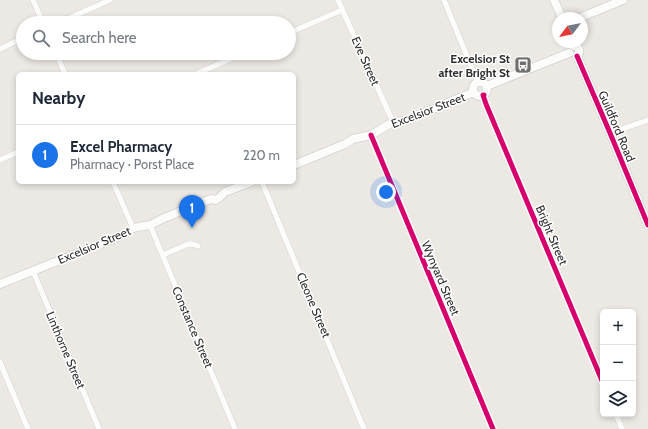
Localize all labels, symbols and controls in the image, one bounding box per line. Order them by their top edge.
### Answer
north arrow [552,12,588,48]
search box [16,16,296,60]
icon: search [30,27,52,49]
text: Search here [62,29,137,47]
street label: Eve Street [349,34,383,88]
place label: Excelsior St after Bright St [438,51,510,80]
bus stop icon: Excelsior St after Bright St [513,55,533,75]
text: Nearby [32,88,85,108]
street label: Guildford Road [595,88,639,164]
street label: Excelsior Street [389,89,467,131]
text: Excel Pharmacy [70,138,172,156]
text: 1 [43,147,47,163]
text: 220 m [243,147,280,163]
text: Pharmacy · Porst Place [70,156,194,172]
your location [376,182,396,202]
pin: 1 [179,195,205,228]
street label: Bright Street [533,203,571,267]
street label: Excelsior Street [55,223,133,267]
street label: Wynyard Street [419,239,463,317]
street label: Cleone Street [294,270,334,340]
street label: Constance Street [169,284,217,370]
street label: Linthorne Street [43,309,89,391]
map controls [600,309,636,417]
button: + [600,309,636,345]
button: − [600,345,636,381]
button: layers [600,381,636,417]

